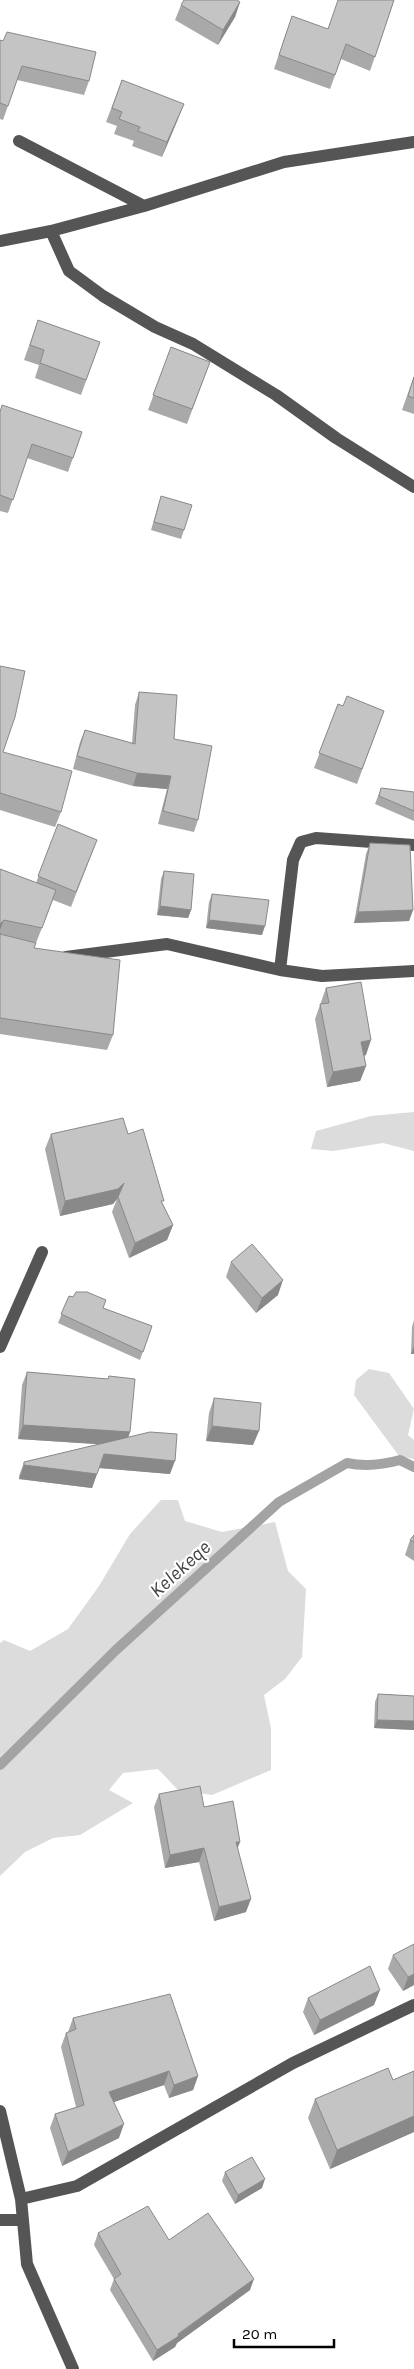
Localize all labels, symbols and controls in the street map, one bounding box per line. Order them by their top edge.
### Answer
water label: Kelekeqe [145,1536,215,1602]
scale bar [234,2316,334,2348]
text: 20 m [242,2325,277,2343]

